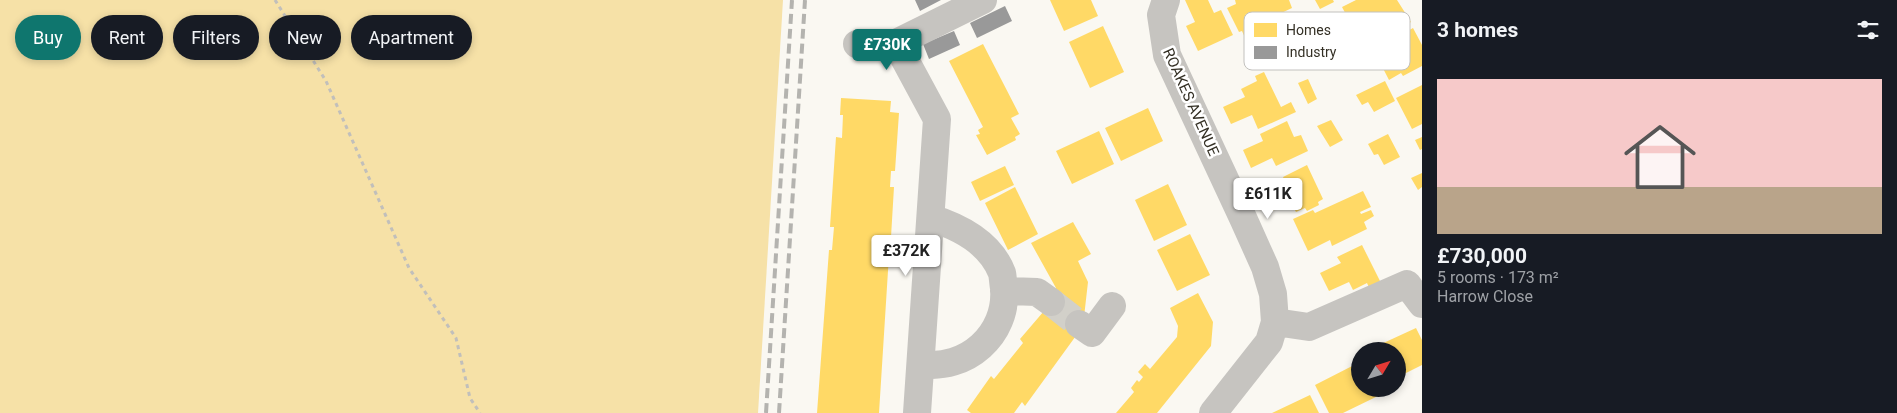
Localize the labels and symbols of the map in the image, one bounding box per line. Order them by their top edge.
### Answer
legend [1244,12,1410,70]
text: Homes [1286,22,1331,38]
pin: £730K [852,28,922,71]
text: Industry [1286,44,1337,60]
street label: ROAKES AVENUE [1159,45,1223,159]
pin: £611K [1233,178,1303,220]
pin: £372K [871,234,941,277]
north arrow [1351,342,1406,398]

